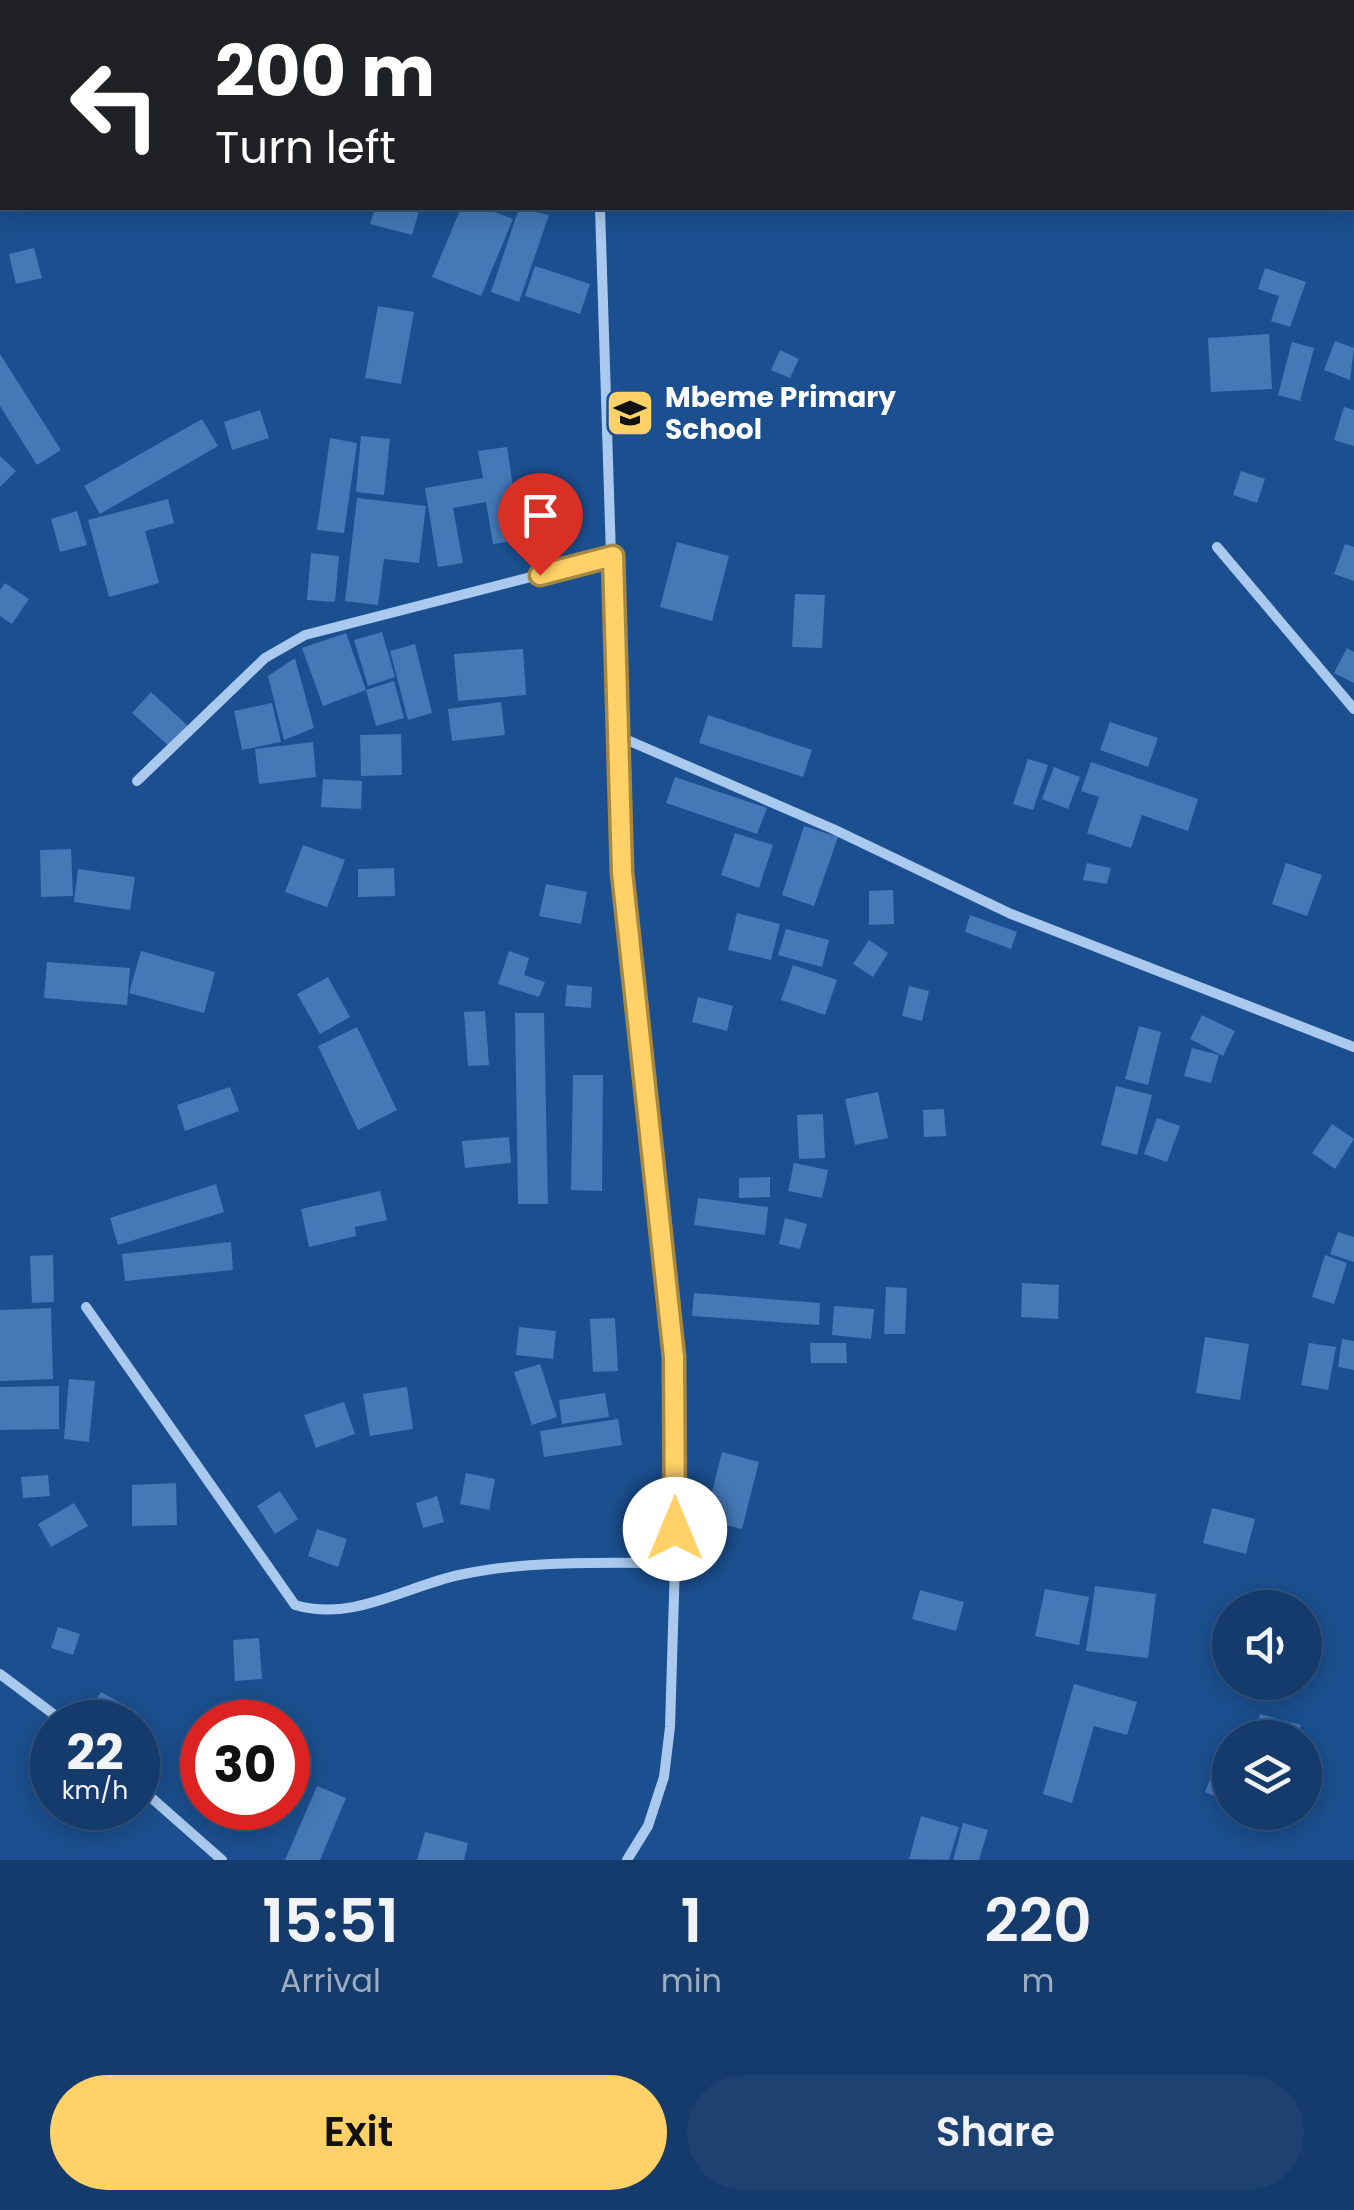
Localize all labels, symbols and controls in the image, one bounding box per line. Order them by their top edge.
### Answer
text: 200 m [215,22,435,121]
icon: left [50,40,180,170]
text: Turn left [215,116,396,179]
place label: Mbeme Primary School [665,378,896,449]
school or university icon: Mbeme Primary School [604,387,656,439]
pin [498,473,583,576]
icon: arrive [513,488,568,543]
position arrow [623,1477,727,1581]
map controls [1212,1590,1322,1830]
button: sound [1212,1590,1322,1700]
speed limit sign: 30 [180,1700,310,1830]
text: 22 [66,1717,124,1788]
button: layers [1212,1720,1322,1830]
text: km/h [62,1773,128,1808]
text: 15:51 [262,1879,399,1963]
text: 1 [681,1879,702,1963]
text: 220 [984,1879,1092,1963]
text: Arrival [280,1958,381,2003]
text: min [661,1958,722,2003]
text: m [1022,1958,1054,2003]
button: Exit [50,2075,667,2190]
button: Share [687,2075,1304,2190]

